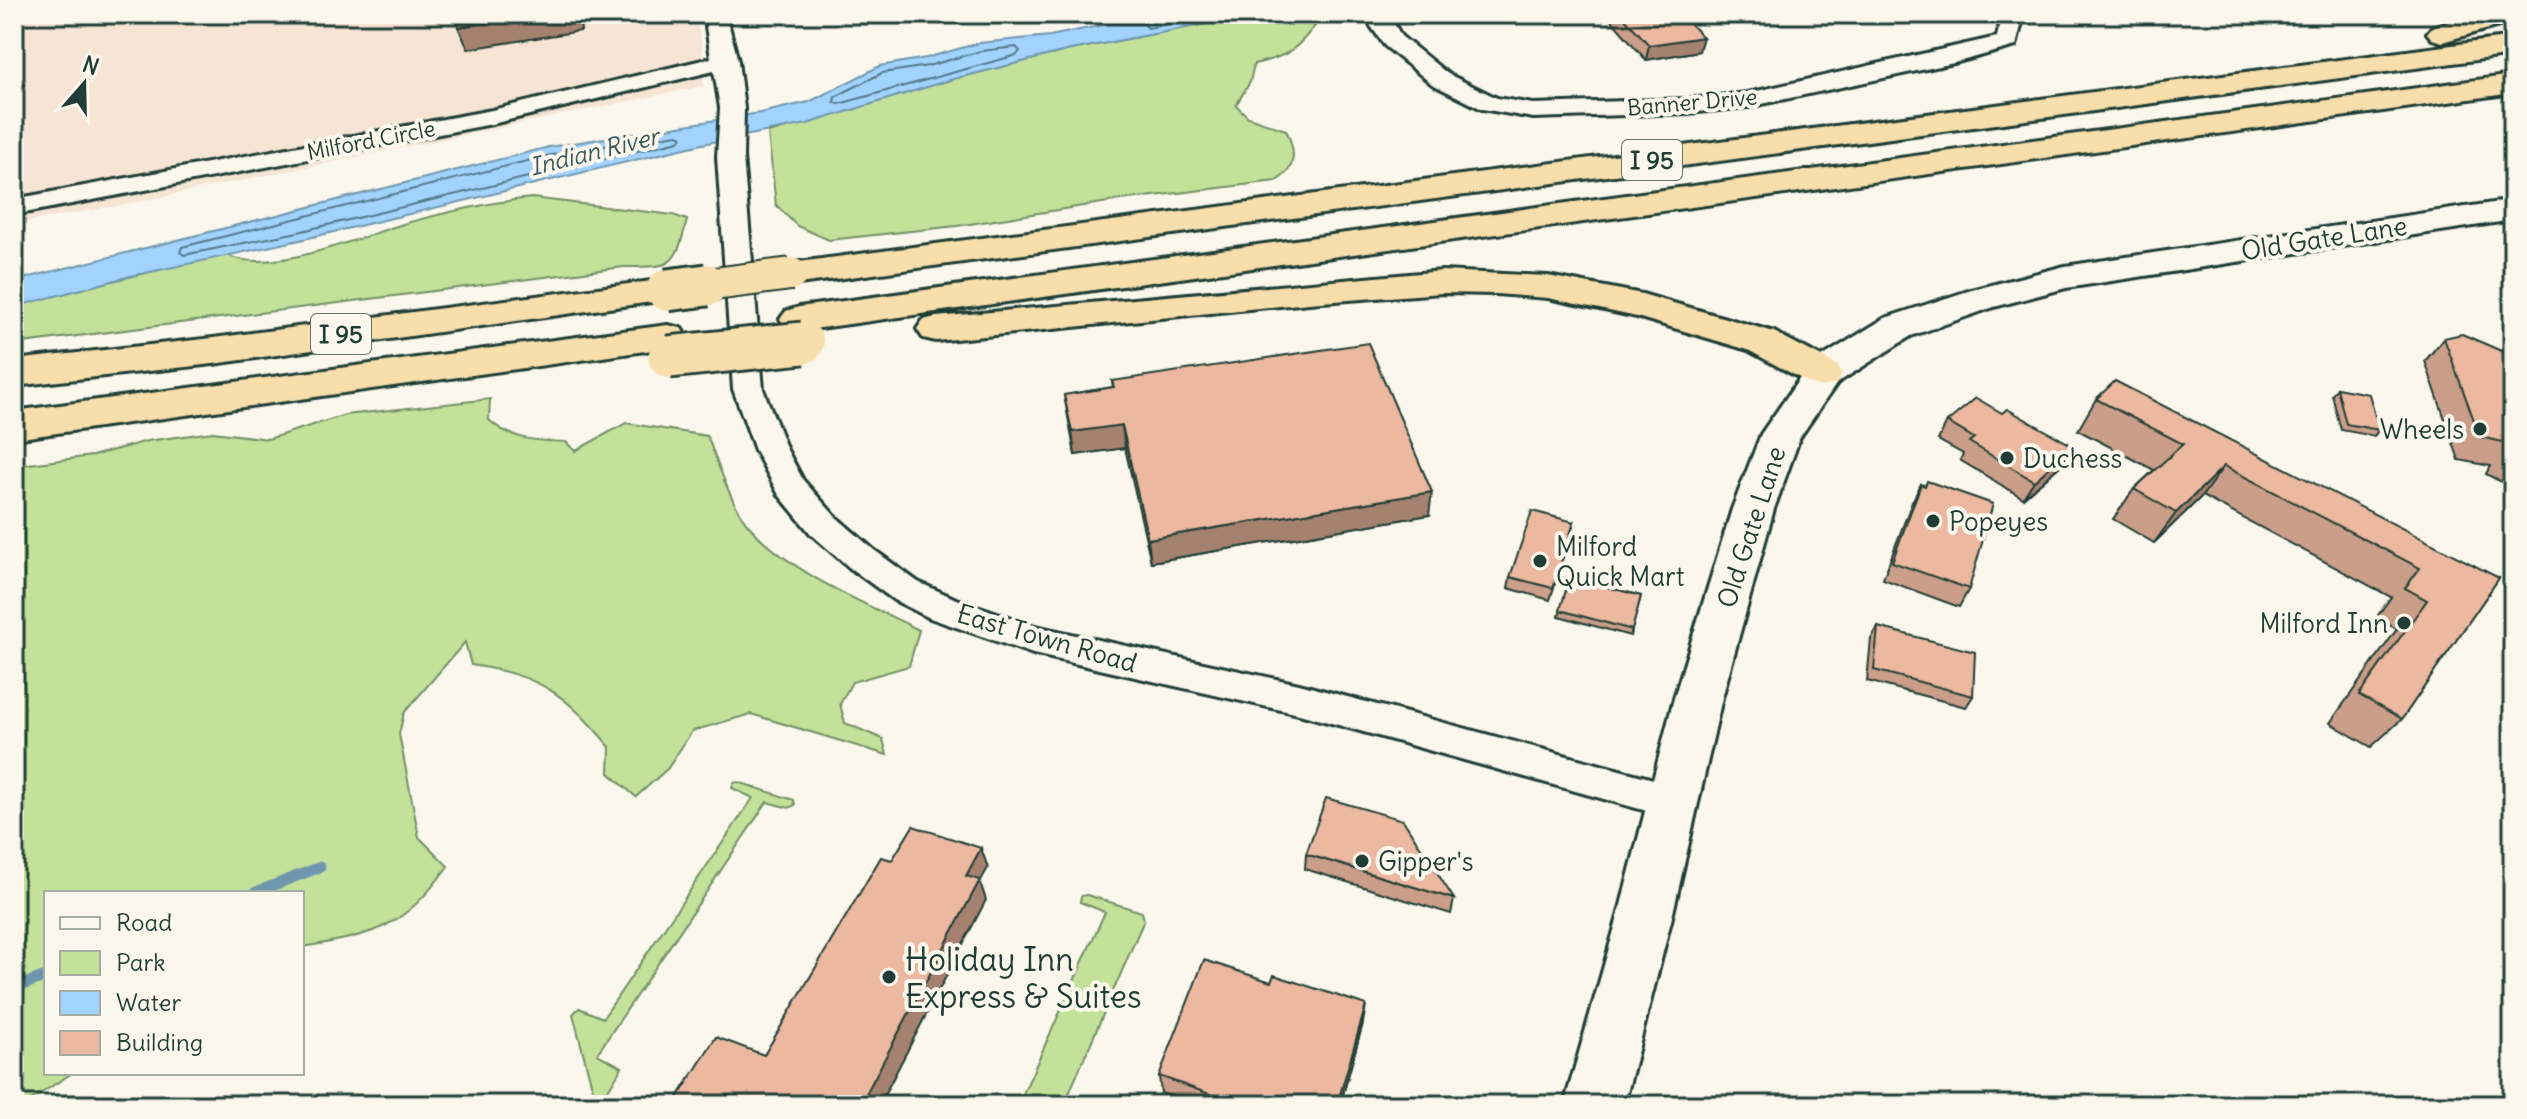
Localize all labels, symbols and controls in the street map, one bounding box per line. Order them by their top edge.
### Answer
north arrow [44,44,124,124]
text: N [79,49,103,81]
street label: Banner Drive [1626,82,1758,122]
street label: Milford Circle [305,114,437,166]
water label: Indian River [526,120,665,182]
road number: I 95 [1622,140,1682,180]
street label: Old Gate Lane [2239,209,2409,267]
road number: I 95 [311,314,371,354]
place label: Wheels [2380,413,2464,446]
marker: Wheels [2471,420,2489,438]
street label: Old Gate Lane [1709,442,1793,612]
place label: Duchess [2023,442,2122,475]
marker: Duchess [1998,449,2016,467]
place label: Popeyes [1949,505,2048,538]
marker: Popeyes [1924,512,1942,530]
place label: Milford Quick Mart [1556,530,1685,593]
marker: Milford Quick Mart [1531,552,1549,570]
street label: East Town Road [953,597,1141,679]
place label: Milford Inn [2260,607,2388,640]
marker: Milford Inn [2395,614,2413,632]
place label: Gipper's [1378,845,1474,878]
marker: Gipper's [1353,852,1371,870]
legend [44,891,304,1075]
text: Road [116,907,172,937]
place label: Holiday Inn Express & Suites [905,939,1142,1017]
text: Park [116,947,166,977]
marker: Holiday Inn Express & Suites [880,968,898,986]
text: Water [116,987,181,1017]
text: Building [116,1027,203,1057]

